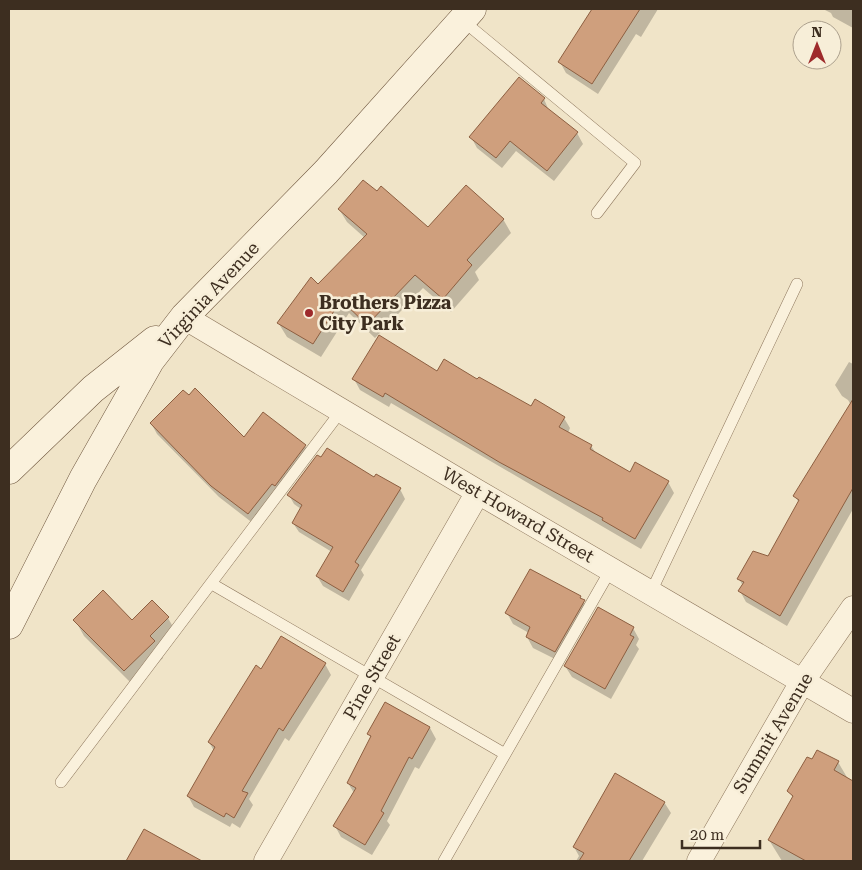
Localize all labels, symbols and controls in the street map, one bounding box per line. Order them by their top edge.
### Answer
north arrow [792,20,842,70]
text: N [812,24,823,40]
street label: Virginia Avenue [154,237,263,352]
place label: Brothers Pizza City Park [319,292,452,334]
marker: Brothers Pizza City Park [303,307,315,319]
street label: West Howard Street [439,462,598,567]
street label: Pine Street [339,630,405,723]
street label: Summit Avenue [728,669,817,797]
scale bar [682,818,760,850]
text: 20 m [690,826,725,844]

